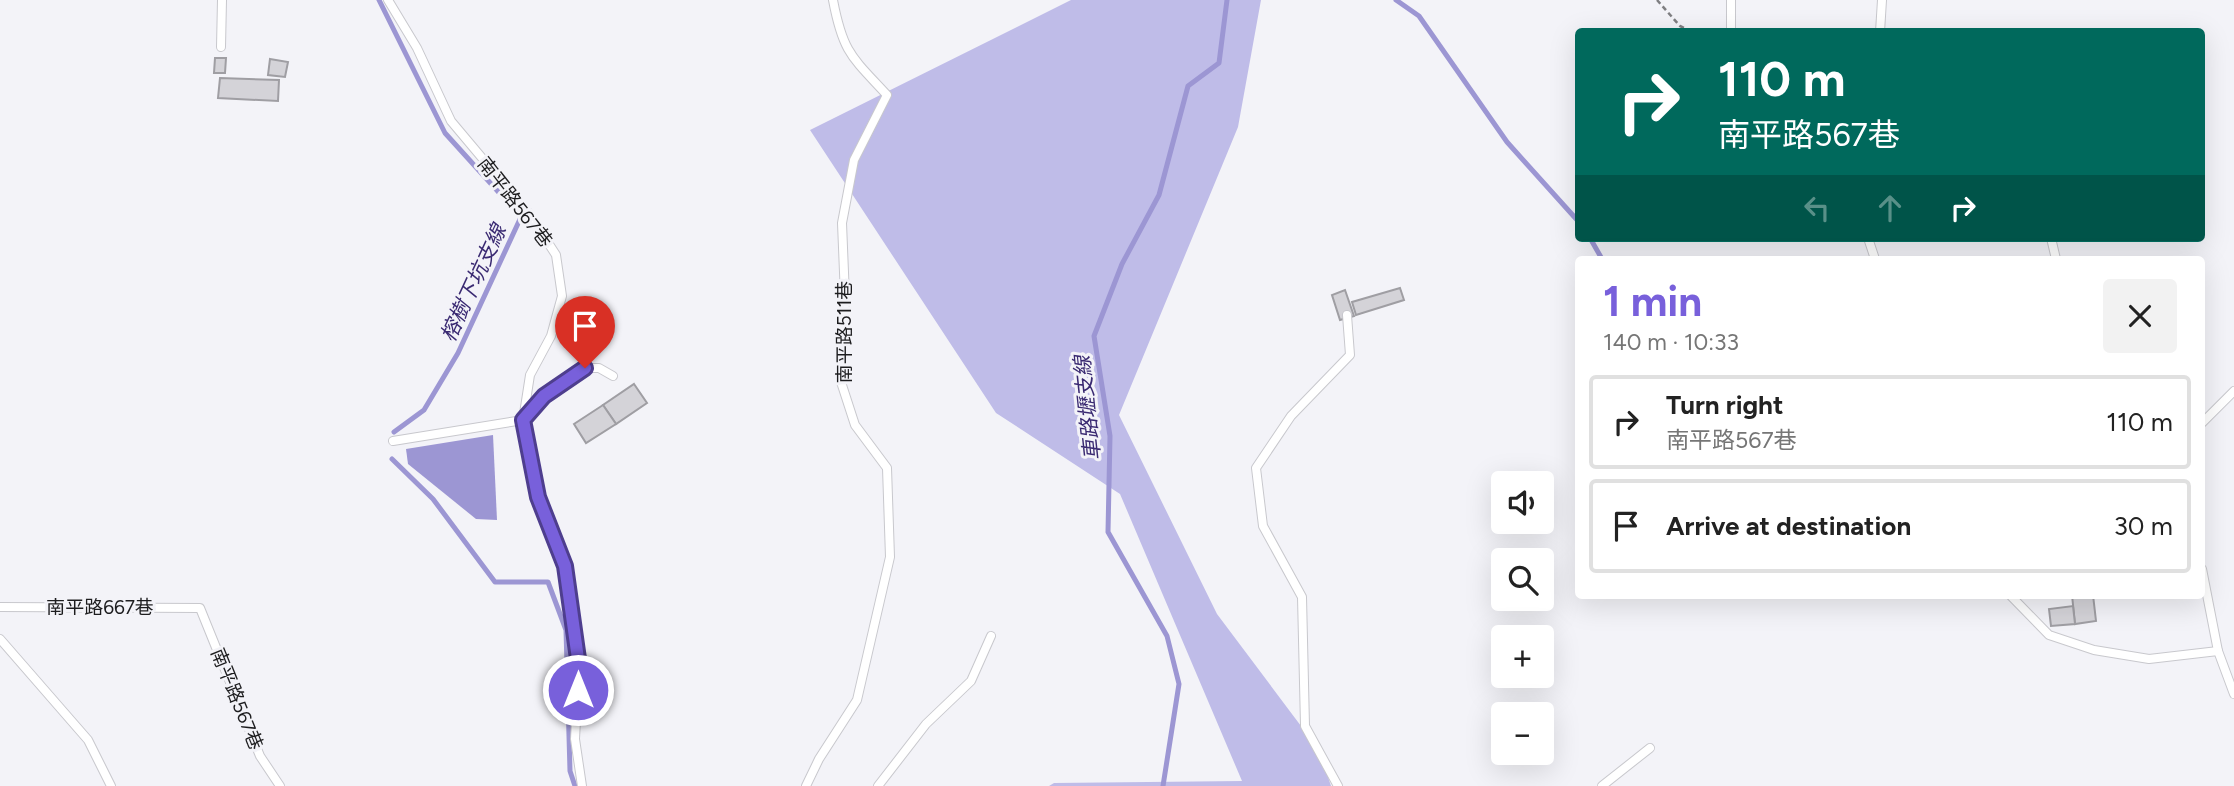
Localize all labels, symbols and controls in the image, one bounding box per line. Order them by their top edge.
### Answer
text: 110 m [1718,49,1846,108]
icon: right [1603,56,1694,147]
text: 南平路567巷 [1718,116,1900,154]
street label: 南平路567巷 [473,152,557,252]
icon: left [1798,189,1836,227]
icon: ahead [1871,189,1909,227]
icon: right [1944,189,1982,227]
water label: 榕樹下坑支線 [435,219,512,345]
text: 1 min [1603,276,1702,327]
button: close [2103,279,2177,353]
street label: 南平路511巷 [833,281,856,383]
pin [555,296,615,368]
icon: arrive [566,307,604,345]
text: 140 m · 10:33 [1603,328,1739,356]
water label: 車路壢支線 [1069,352,1105,462]
text: Turn right [1666,389,1783,421]
icon: right [1607,403,1645,441]
text: 110 m [2106,406,2173,438]
text: 南平路567巷 [1666,426,1797,454]
map controls [1491,471,1554,765]
button: sound [1491,471,1554,534]
icon: arrive [1607,507,1645,545]
text: Arrive at destination [1666,510,1911,542]
text: 30 m [2114,510,2173,542]
button: search [1491,548,1554,611]
street label: 南平路667巷 [46,596,154,619]
button: + [1491,625,1554,688]
street label: 南平路567巷 [206,645,268,753]
position arrow [541,653,615,727]
button: − [1491,702,1554,765]

